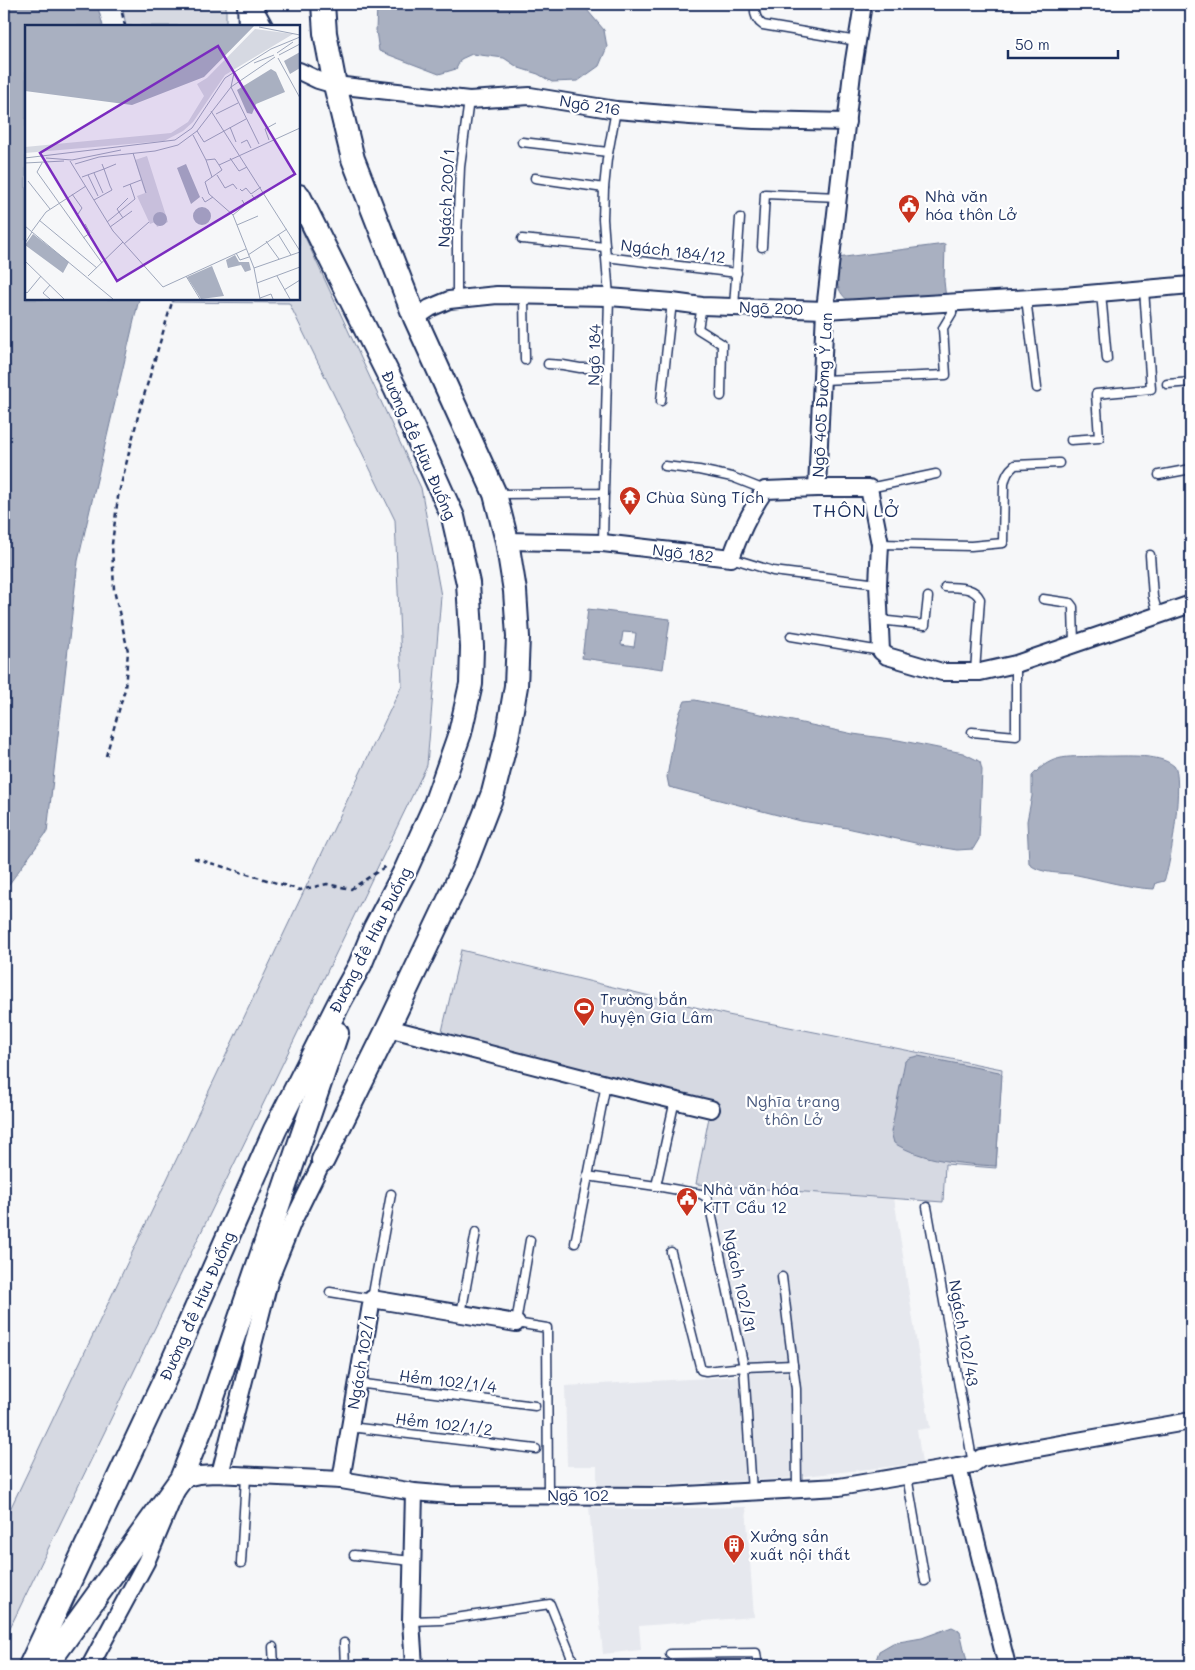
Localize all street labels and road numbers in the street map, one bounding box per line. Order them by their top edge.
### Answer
street label: Ngõ 216 [558,89,622,120]
street label: Ngách 200/1 [432,148,459,248]
street label: Ngách 184/12 [620,234,727,267]
street label: Ngõ 200 [738,296,804,319]
street label: Ngõ 405 Đường Ỷ Lan [807,312,836,478]
street label: Ngõ 184 [582,323,605,386]
street label: Đường đê Hữu Đuống [377,367,462,523]
street label: Ngõ 182 [651,538,715,567]
street label: Đường đê Hữu Đuống [324,863,416,1017]
street label: Ngách 102/31 [719,1227,762,1335]
street label: Đường đê Hữu Đuống [154,1228,239,1384]
street label: Ngách 102/43 [945,1278,984,1388]
street label: Ngách 102/1 [342,1313,379,1411]
street label: Hẻm 102/1/4 [398,1364,499,1397]
street label: Hẻm 102/1/2 [394,1407,494,1440]
street label: Ngõ 102 [547,1484,609,1505]

